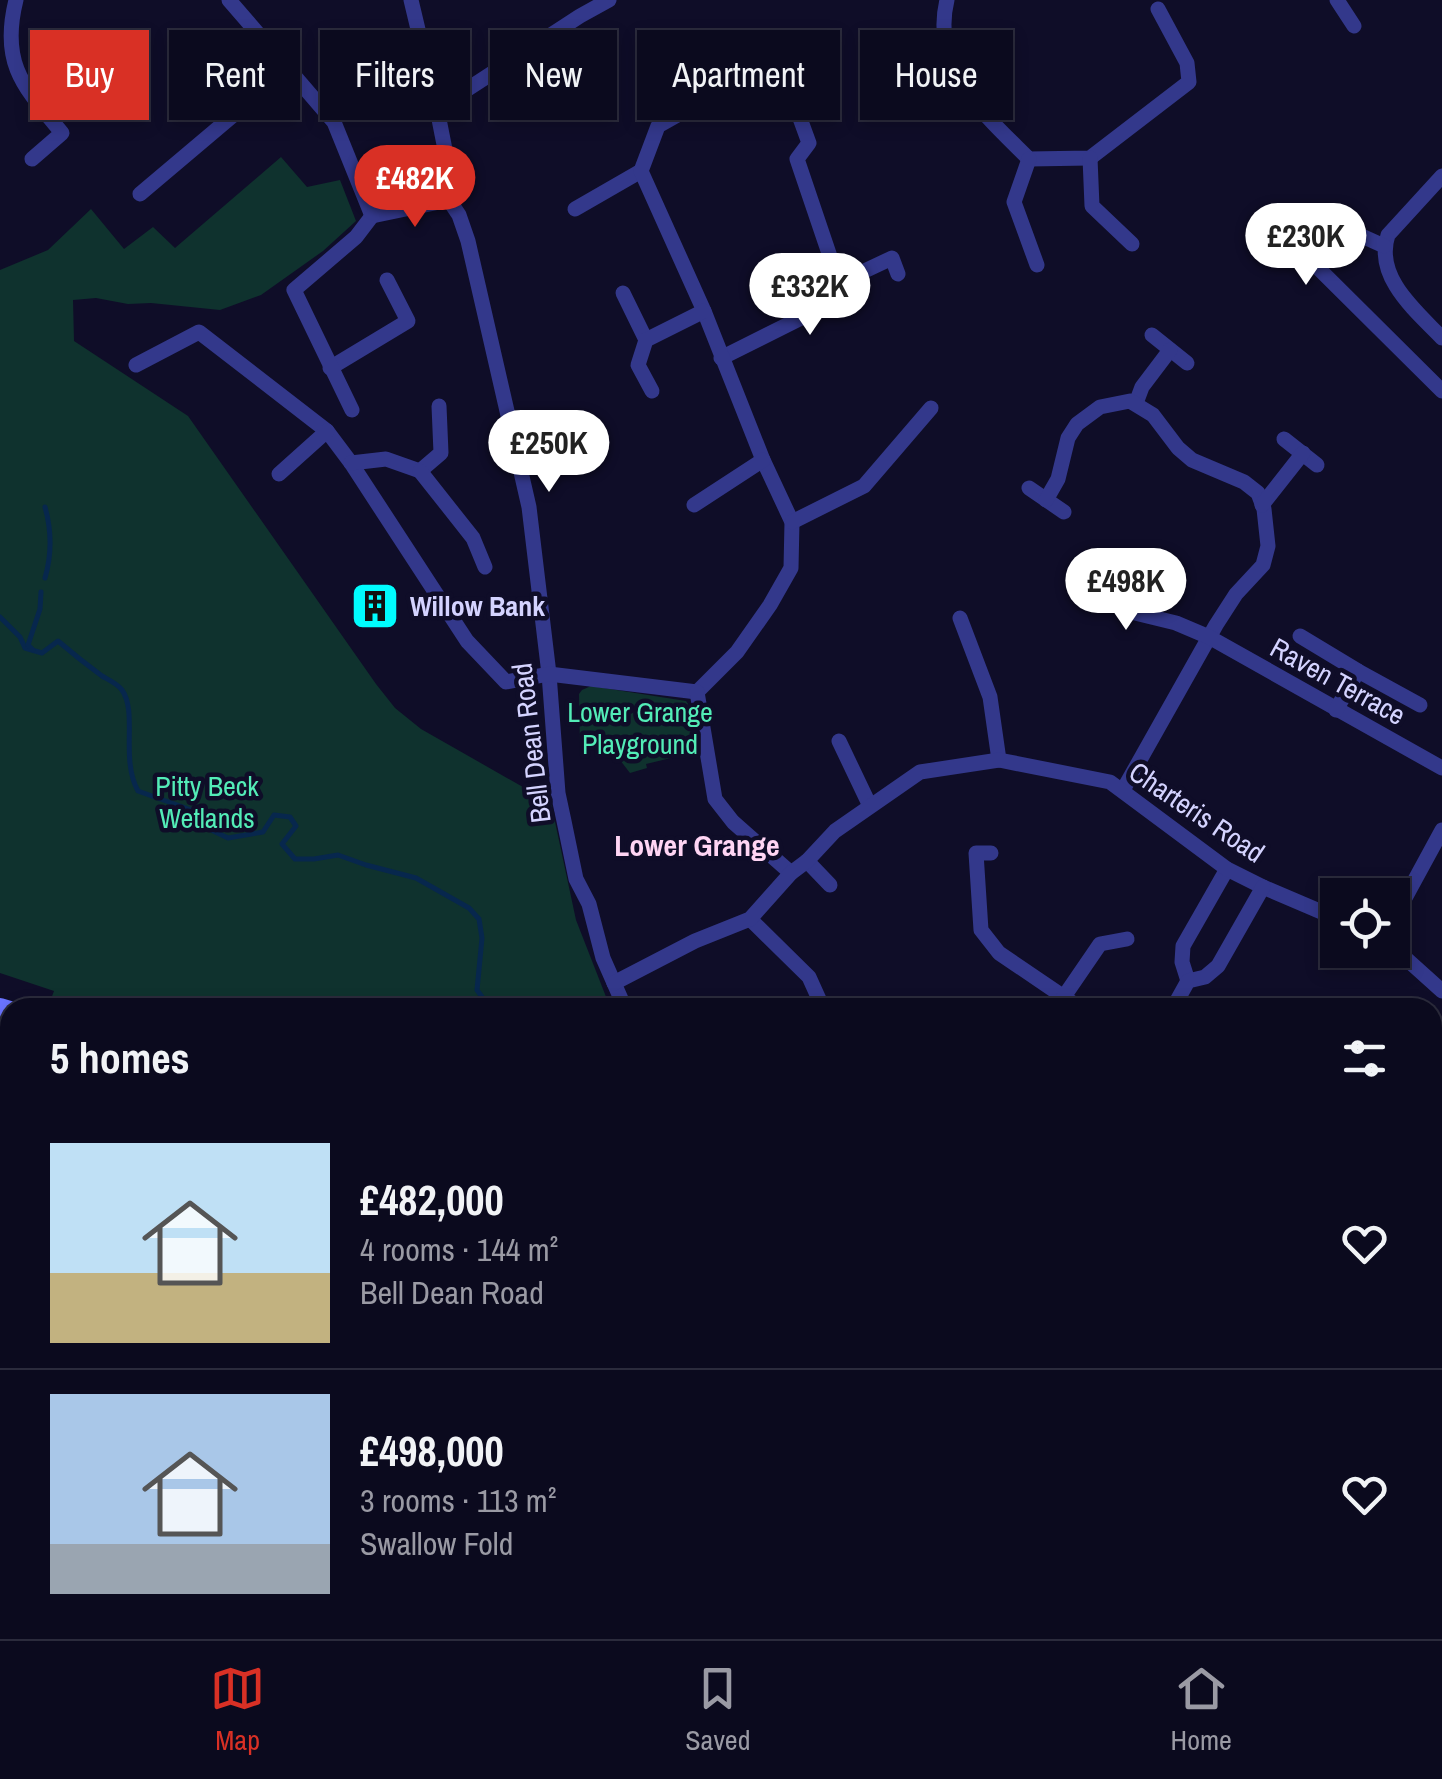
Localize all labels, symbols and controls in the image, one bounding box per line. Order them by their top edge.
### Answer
chip: Buy [30,30,149,120]
chip: Rent [169,30,300,120]
chip: Filters [320,30,470,120]
chip: New [490,30,617,120]
chip: Apartment [637,30,840,120]
chip: House [860,30,1013,120]
pin: £482K [345,145,485,230]
text: £482K [376,156,454,199]
pin: £230K [1236,203,1376,288]
text: £230K [1267,214,1345,257]
pin: £332K [740,253,880,338]
text: £332K [771,264,849,307]
pin: £250K [479,410,619,495]
text: £250K [510,421,588,464]
pin: £498K [1056,548,1196,633]
text: £498K [1087,559,1165,602]
building icon: Willow Bank [349,580,401,632]
place label: Willow Bank [410,587,545,625]
street label: Raven Terrace [1264,628,1412,734]
street label: Bell Dean Road [502,661,560,825]
park label: Lower Grange Playground [567,693,713,763]
street label: Charteris Road [1122,753,1272,871]
park label: Pitty Beck Wetlands [155,767,259,837]
district label: Lower Grange [614,825,780,865]
map controls [1320,878,1410,968]
button: locate [1320,878,1410,968]
text: 5 homes [50,1030,190,1086]
icon: filters [1337,1031,1392,1086]
text: £482,000 [360,1172,504,1228]
icon: home [130,1183,250,1303]
icon: heart [1337,1216,1392,1271]
text: 4 rooms · 144 m² [360,1228,558,1271]
text: Bell Dean Road [360,1271,544,1314]
text: £498,000 [360,1423,504,1479]
icon: home [130,1434,250,1554]
icon: heart [1337,1467,1392,1522]
text: 3 rooms · 113 m² [360,1479,556,1522]
text: Swallow Fold [360,1522,513,1565]
tab: Map [210,1661,265,1759]
tab: Saved [685,1661,750,1759]
tab: Home [1171,1661,1232,1759]

